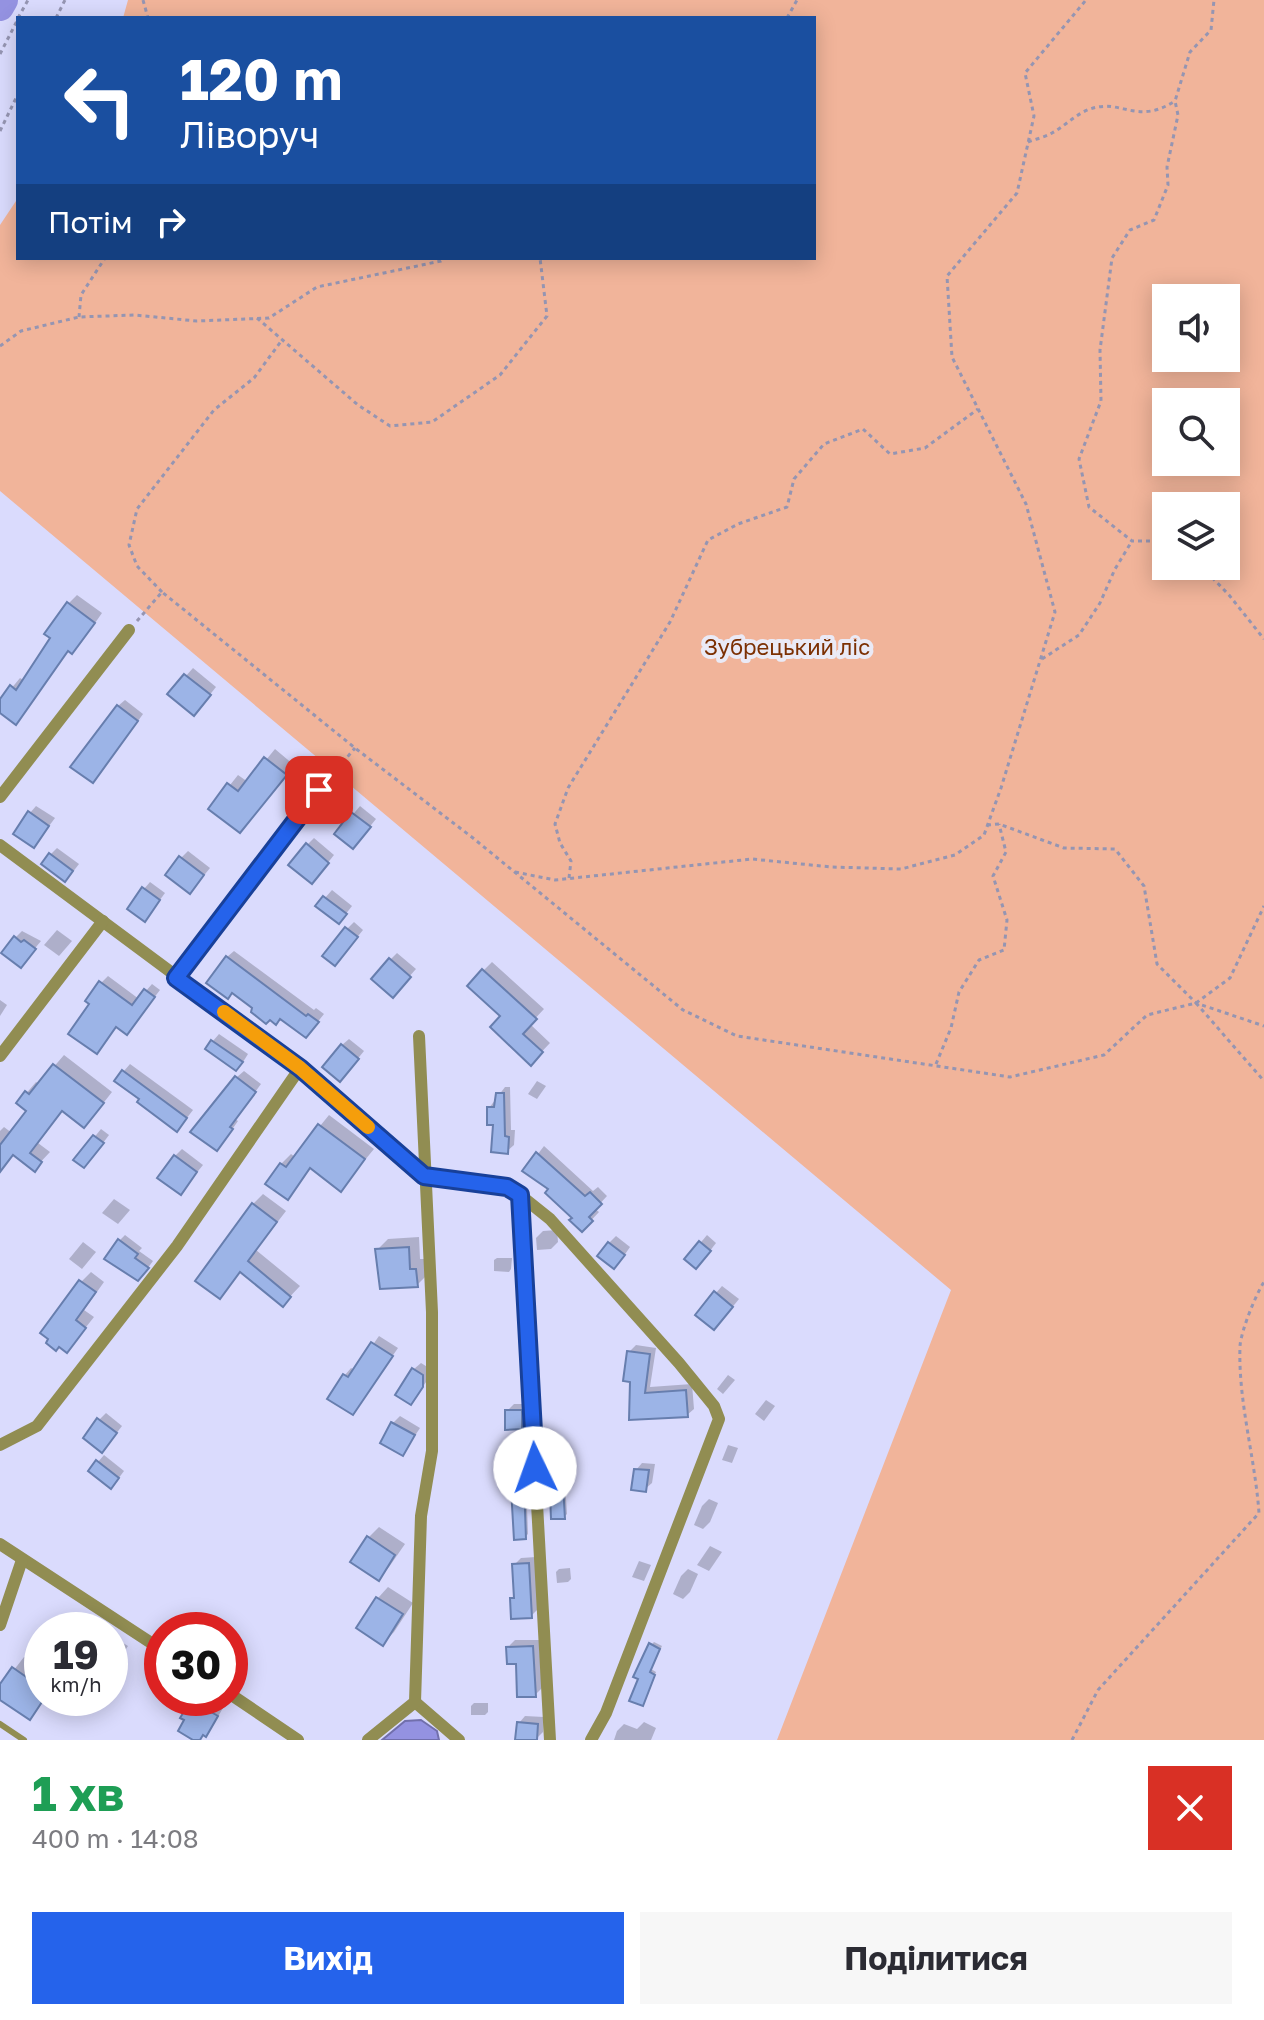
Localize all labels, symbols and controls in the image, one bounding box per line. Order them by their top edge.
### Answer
text: 120 m [180,45,342,112]
icon: left [48,48,152,152]
text: Ліворуч [180,113,319,156]
icon: right [149,200,193,244]
text: Потім [48,204,133,240]
map controls [1152,284,1240,580]
button: sound [1152,284,1240,372]
button: search [1152,388,1240,476]
button: layers [1152,492,1240,580]
park label: Зубрецький ліс [704,633,870,660]
pin [285,756,353,824]
icon: arrive [297,768,341,812]
position arrow [493,1426,577,1510]
speed limit sign: 30 [144,1612,248,1716]
text: 19 [53,1630,99,1678]
text: km/h [51,1672,101,1696]
text: 1 хв [32,1764,124,1822]
button: close [1148,1766,1232,1850]
text: 400 m · 14:08 [32,1823,199,1854]
button: Вихід [32,1912,624,2004]
button: Поділитися [640,1912,1232,2004]

